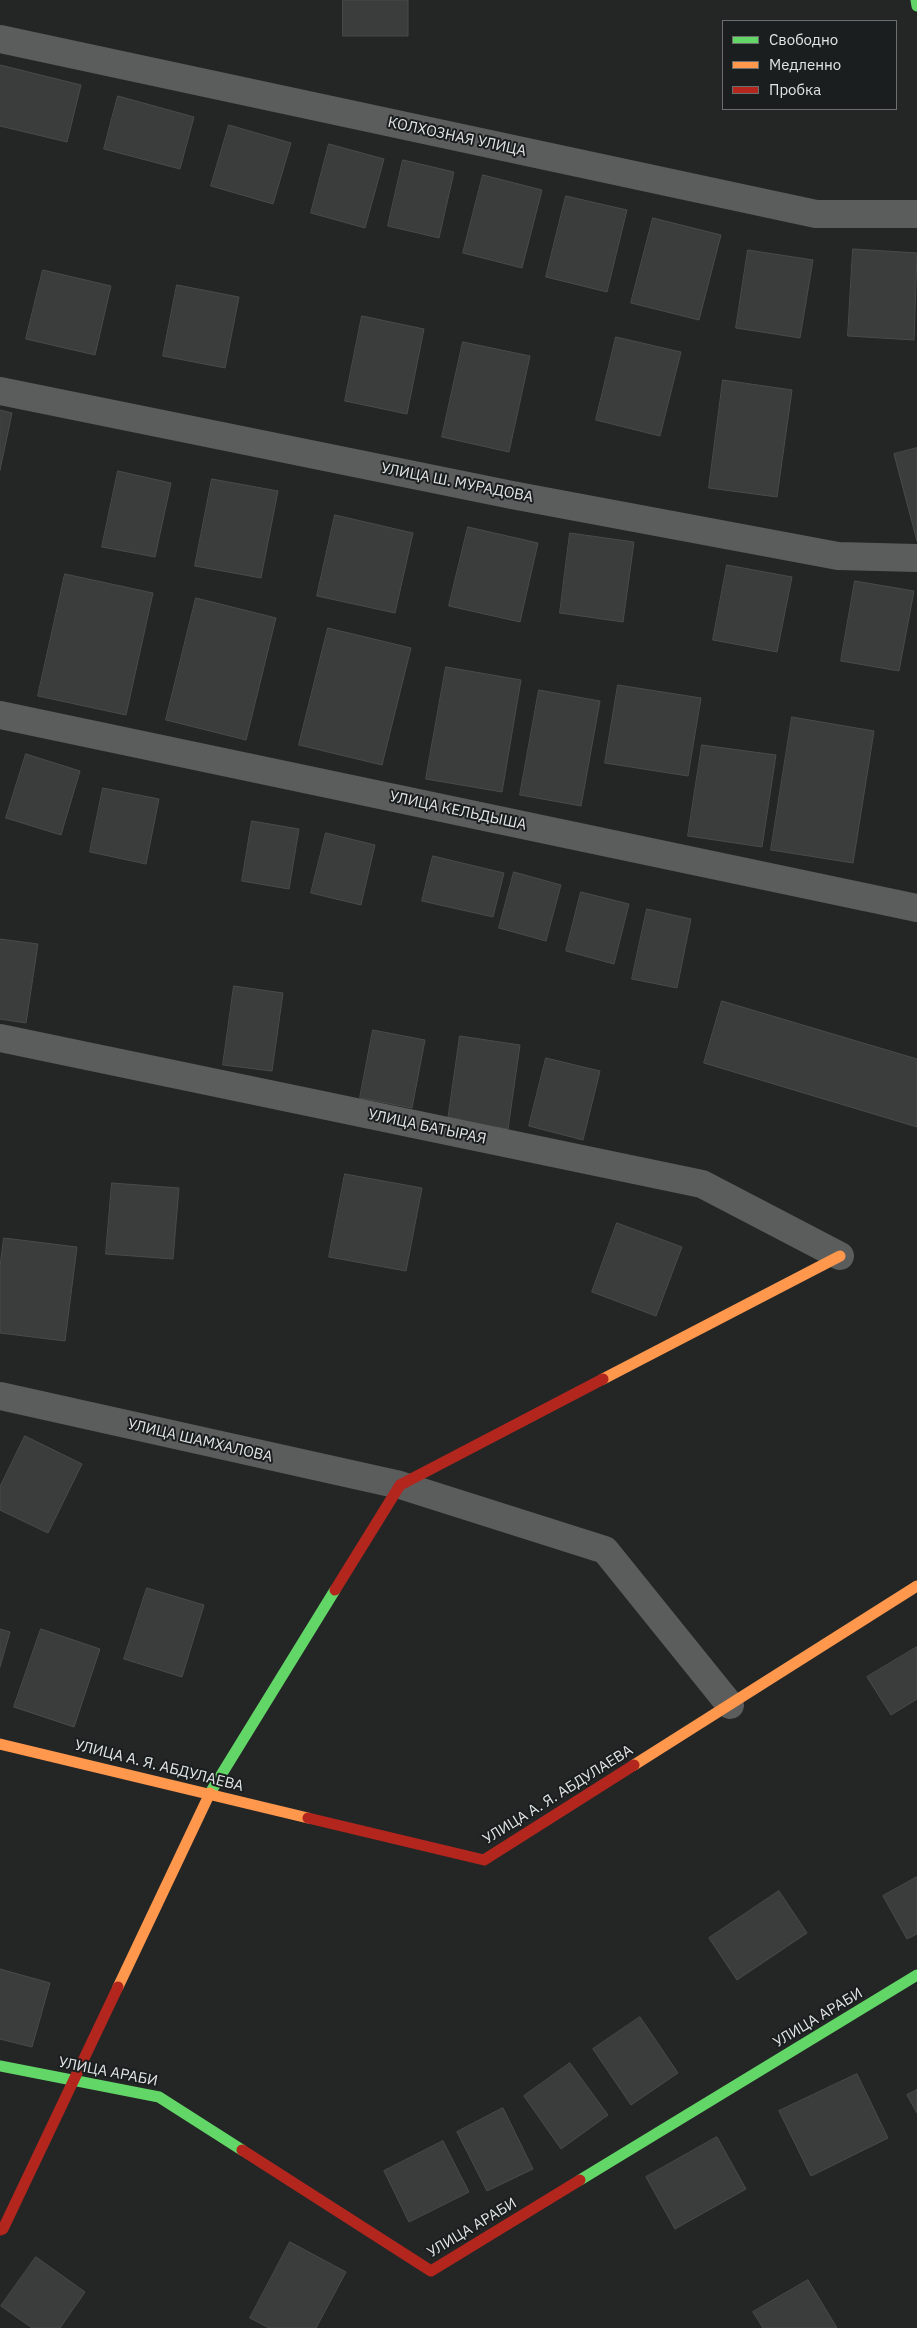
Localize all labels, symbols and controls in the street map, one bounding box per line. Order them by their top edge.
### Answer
legend [722,20,897,110]
text: Свободно [769,30,838,49]
text: Медленно [769,55,841,74]
text: Пробка [769,80,821,99]
street label: КОЛХОЗНАЯ УЛИЦА [386,114,528,160]
street label: УЛИЦА Ш. МУРАДОВА [379,459,535,507]
street label: УЛИЦА КЕЛЬДЫША [388,788,528,834]
street label: УЛИЦА БАТЫРАЯ [366,1106,488,1148]
street label: УЛИЦА ШАМХАЛОВА [126,1416,274,1466]
street label: УЛИЦА А. Я. АБДУЛАЕВА [73,1736,245,1796]
street label: УЛИЦА А. Я. АБДУЛАЕВА [480,1741,636,1849]
street label: УЛИЦА АРАБИ [770,1984,866,2052]
street label: УЛИЦА АРАБИ [57,2054,159,2090]
street label: УЛИЦА АРАБИ [424,2194,520,2262]

